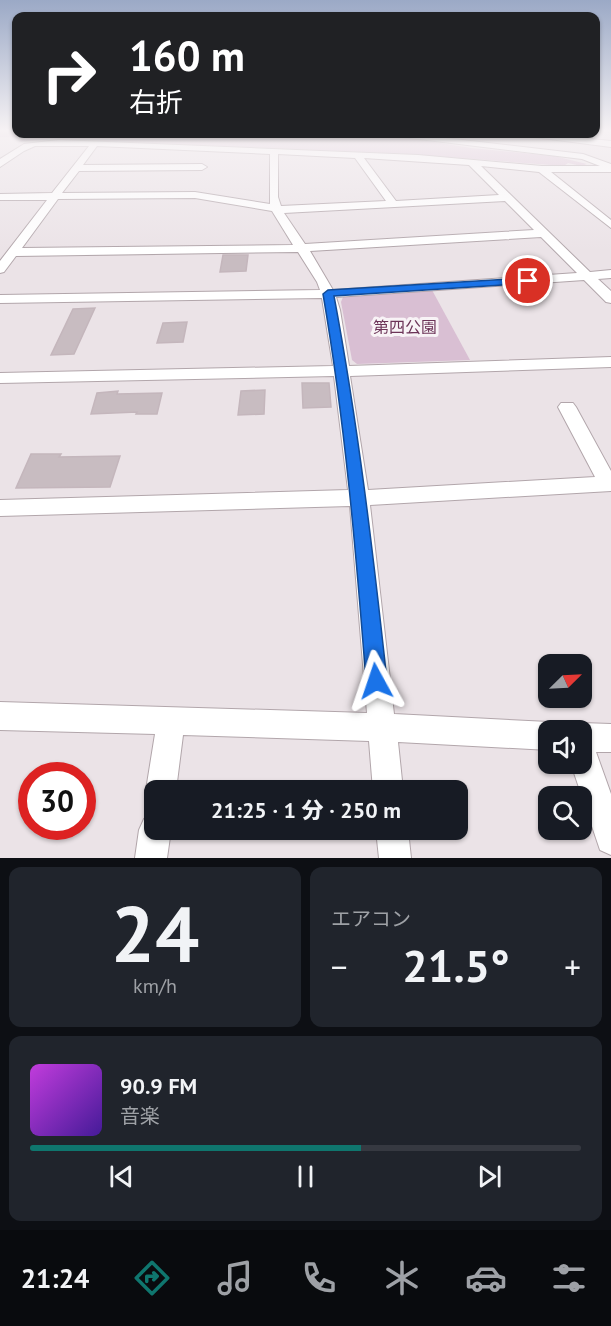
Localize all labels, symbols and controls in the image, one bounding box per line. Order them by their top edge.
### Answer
text: 160 m [129,28,245,83]
icon: right [30,36,108,114]
text: 右折 [129,85,183,119]
pin [502,255,553,306]
icon: arrive [511,264,544,297]
park label: 第四公園 [373,317,437,337]
position arrow [344,649,408,713]
north arrow [538,654,592,708]
map controls [538,654,592,840]
button: sound [538,720,592,774]
speed limit sign: 30 [18,762,96,840]
button: search [538,786,592,840]
text: 21:25 · 1 分 · 250 m [211,796,401,824]
text: 24 [111,883,199,984]
text: エアコン [331,906,411,932]
text: 21.5° [402,936,510,994]
text: − [331,945,348,988]
text: + [564,945,581,988]
text: km/h [133,973,177,999]
text: 90.9 FM [120,1072,197,1100]
text: 音楽 [120,1103,160,1129]
icon: previous [105,1160,138,1193]
icon: pause [289,1160,322,1193]
icon: next [473,1160,506,1193]
icon: directions [131,1257,173,1299]
icon: music [214,1257,256,1299]
icon: phone [298,1257,340,1299]
icon: climate [381,1257,423,1299]
icon: car [465,1257,507,1299]
icon: filters [548,1257,590,1299]
text: 21:24 [21,1261,89,1295]

